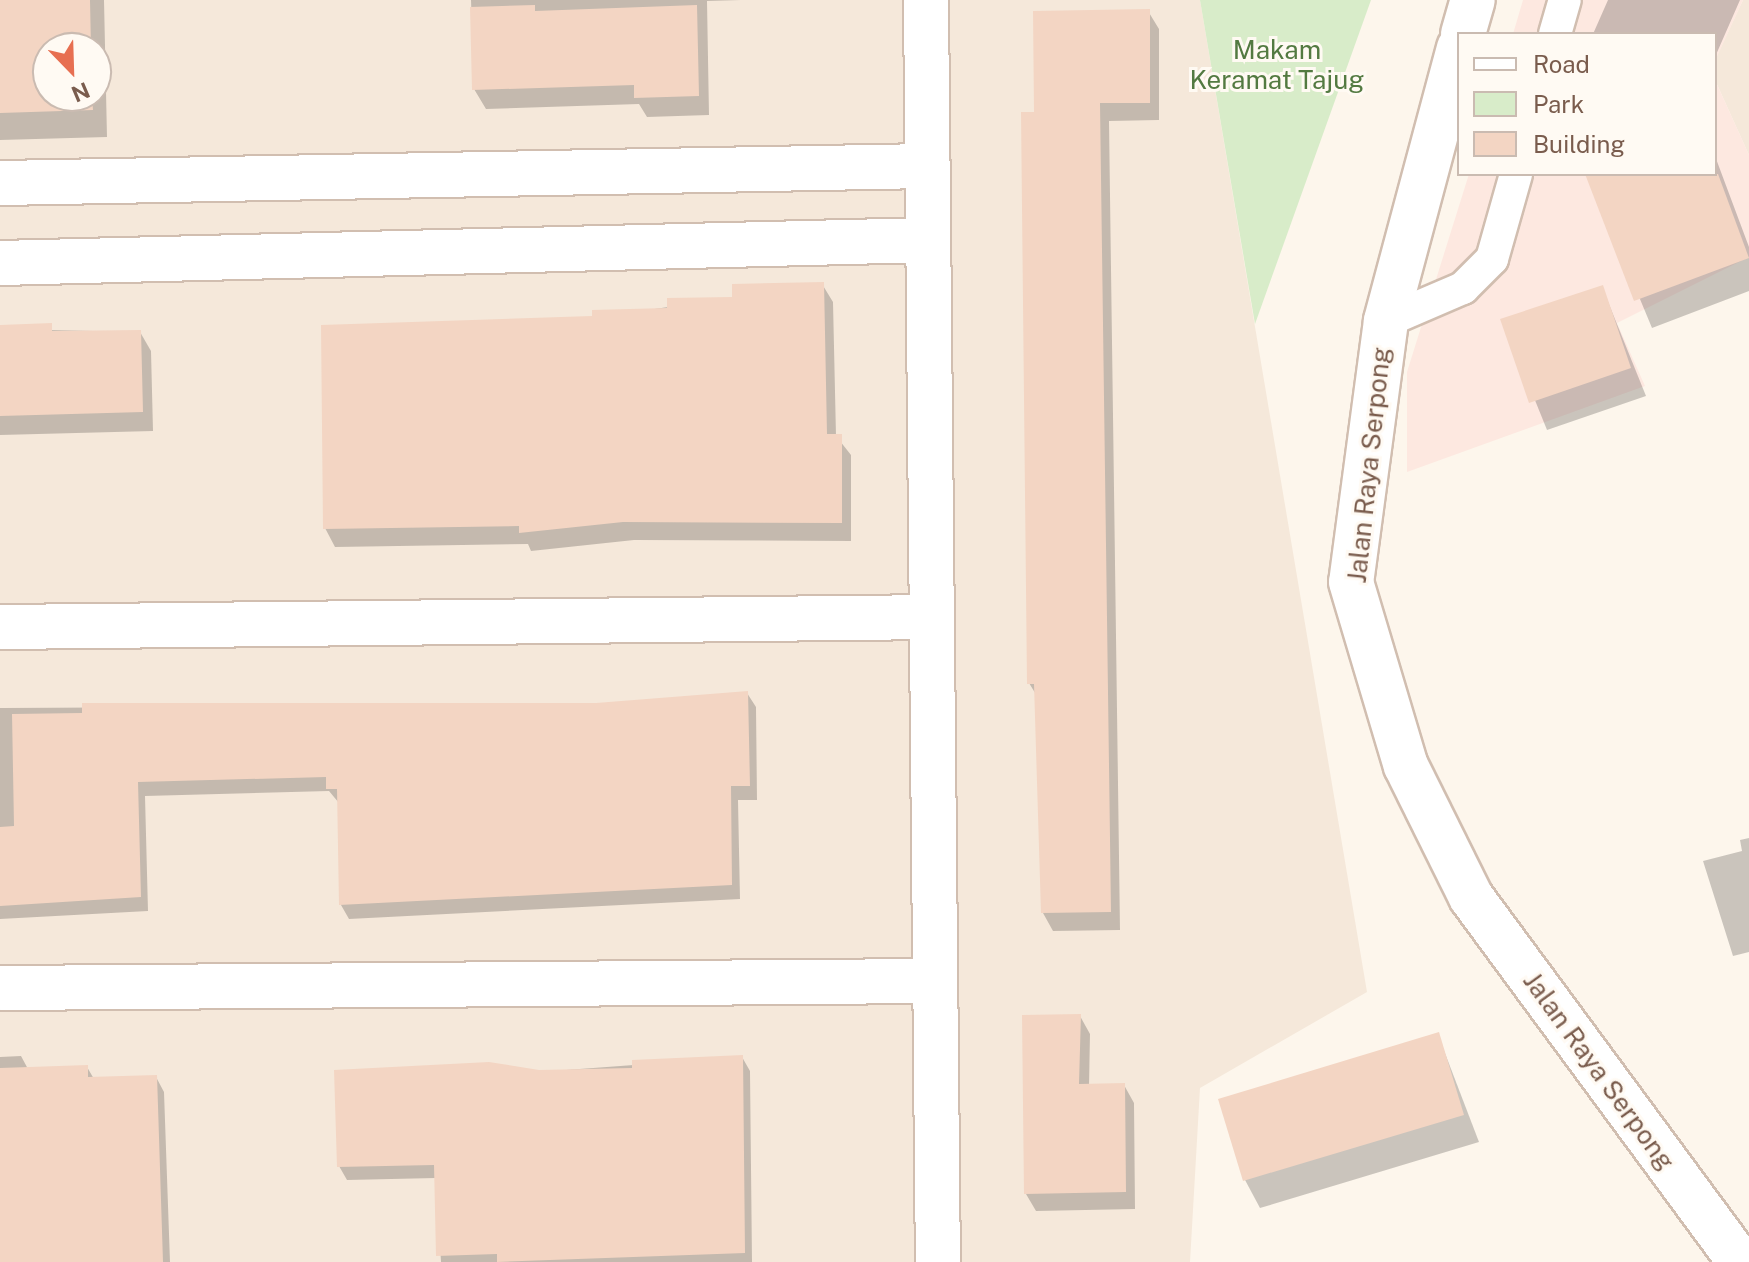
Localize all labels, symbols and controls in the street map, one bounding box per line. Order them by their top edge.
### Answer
north arrow [32,32,112,112]
legend [1457,32,1717,176]
park label: Makam Keramat Tajug [1190,34,1364,96]
text: Road [1533,50,1590,78]
text: N [68,77,94,108]
text: Park [1533,90,1584,118]
text: Building [1533,130,1625,158]
street label: Jalan Raya Serpong [1341,345,1397,585]
street label: Jalan Raya Serpong [1517,966,1681,1176]

